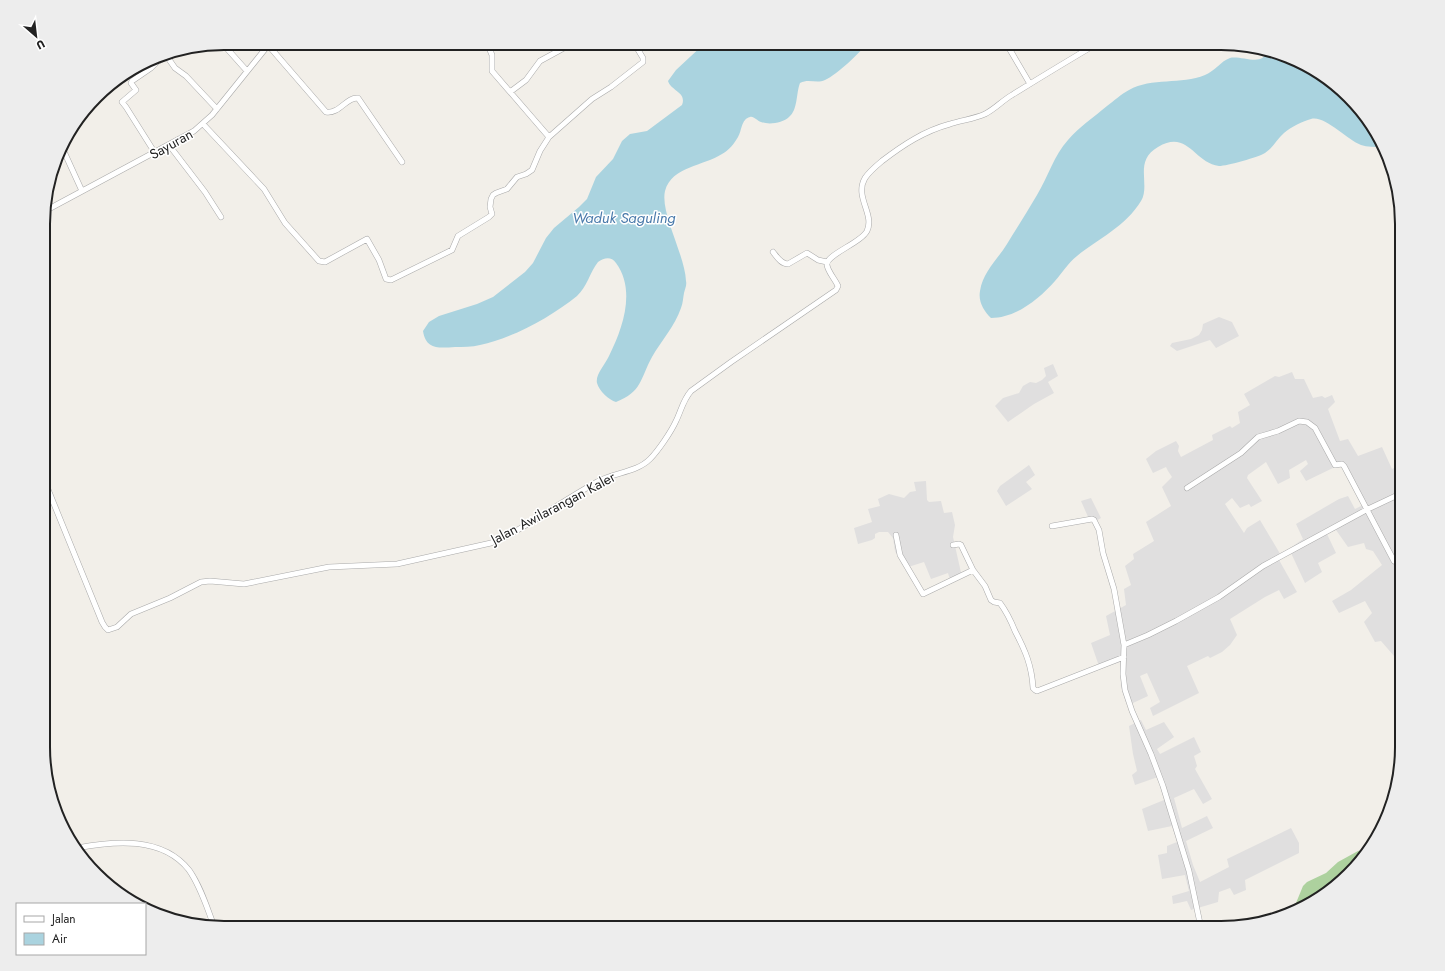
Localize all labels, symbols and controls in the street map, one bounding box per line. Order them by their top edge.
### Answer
north arrow [16,16,56,56]
text: U [34,36,48,54]
street label: Sayuran [146,124,196,164]
water label: Waduk Saguling [572,207,676,229]
street label: Jalan Awilarangan Kaler [485,467,619,550]
legend [16,903,146,955]
text: Jalan [50,910,75,928]
text: Air [52,930,68,948]

